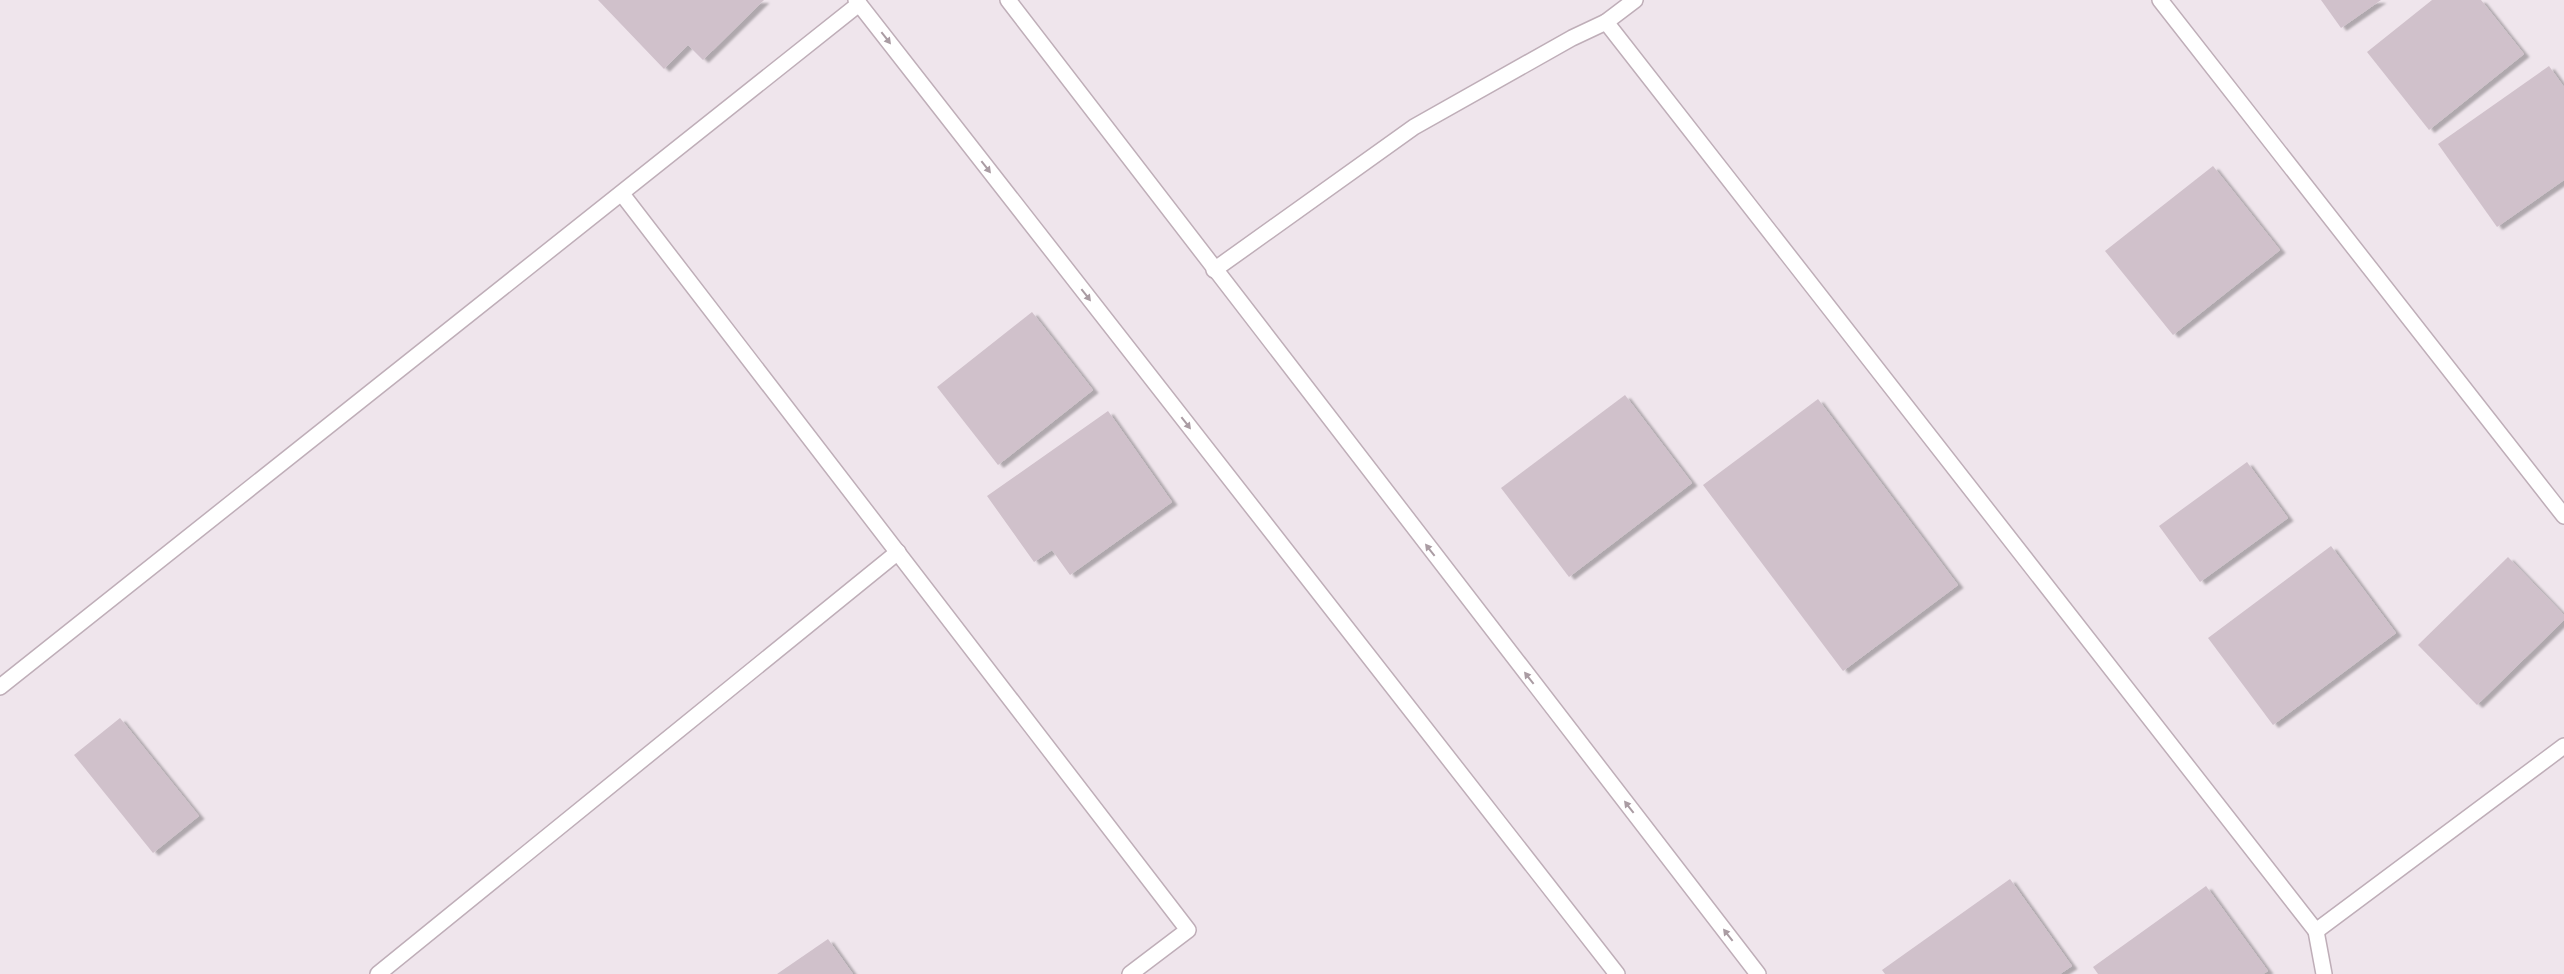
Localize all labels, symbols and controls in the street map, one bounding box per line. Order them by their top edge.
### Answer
one-way arrow [881,32,892,45]
one-way arrow [981,160,992,173]
one-way arrow [1081,288,1092,301]
one-way arrow [1181,416,1192,429]
one-way arrow [1425,543,1435,557]
one-way arrow [1524,672,1535,685]
one-way arrow [1623,801,1634,814]
one-way arrow [1723,929,1734,942]

